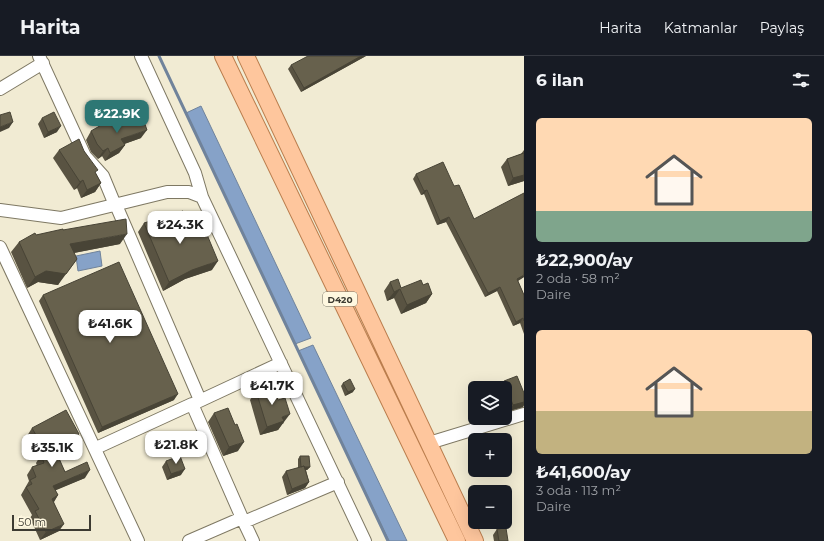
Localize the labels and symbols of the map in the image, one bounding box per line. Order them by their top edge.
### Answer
pin: ₺22.9K [84,100,150,134]
pin: ₺24.3K [147,211,213,245]
road number: D420 [323,292,357,306]
pin: ₺41.6K [77,310,143,344]
pin: ₺41.7K [239,372,305,406]
pin: ₺21.8K [143,431,209,465]
pin: ₺35.1K [19,434,85,468]
scale bar [12,513,91,532]

